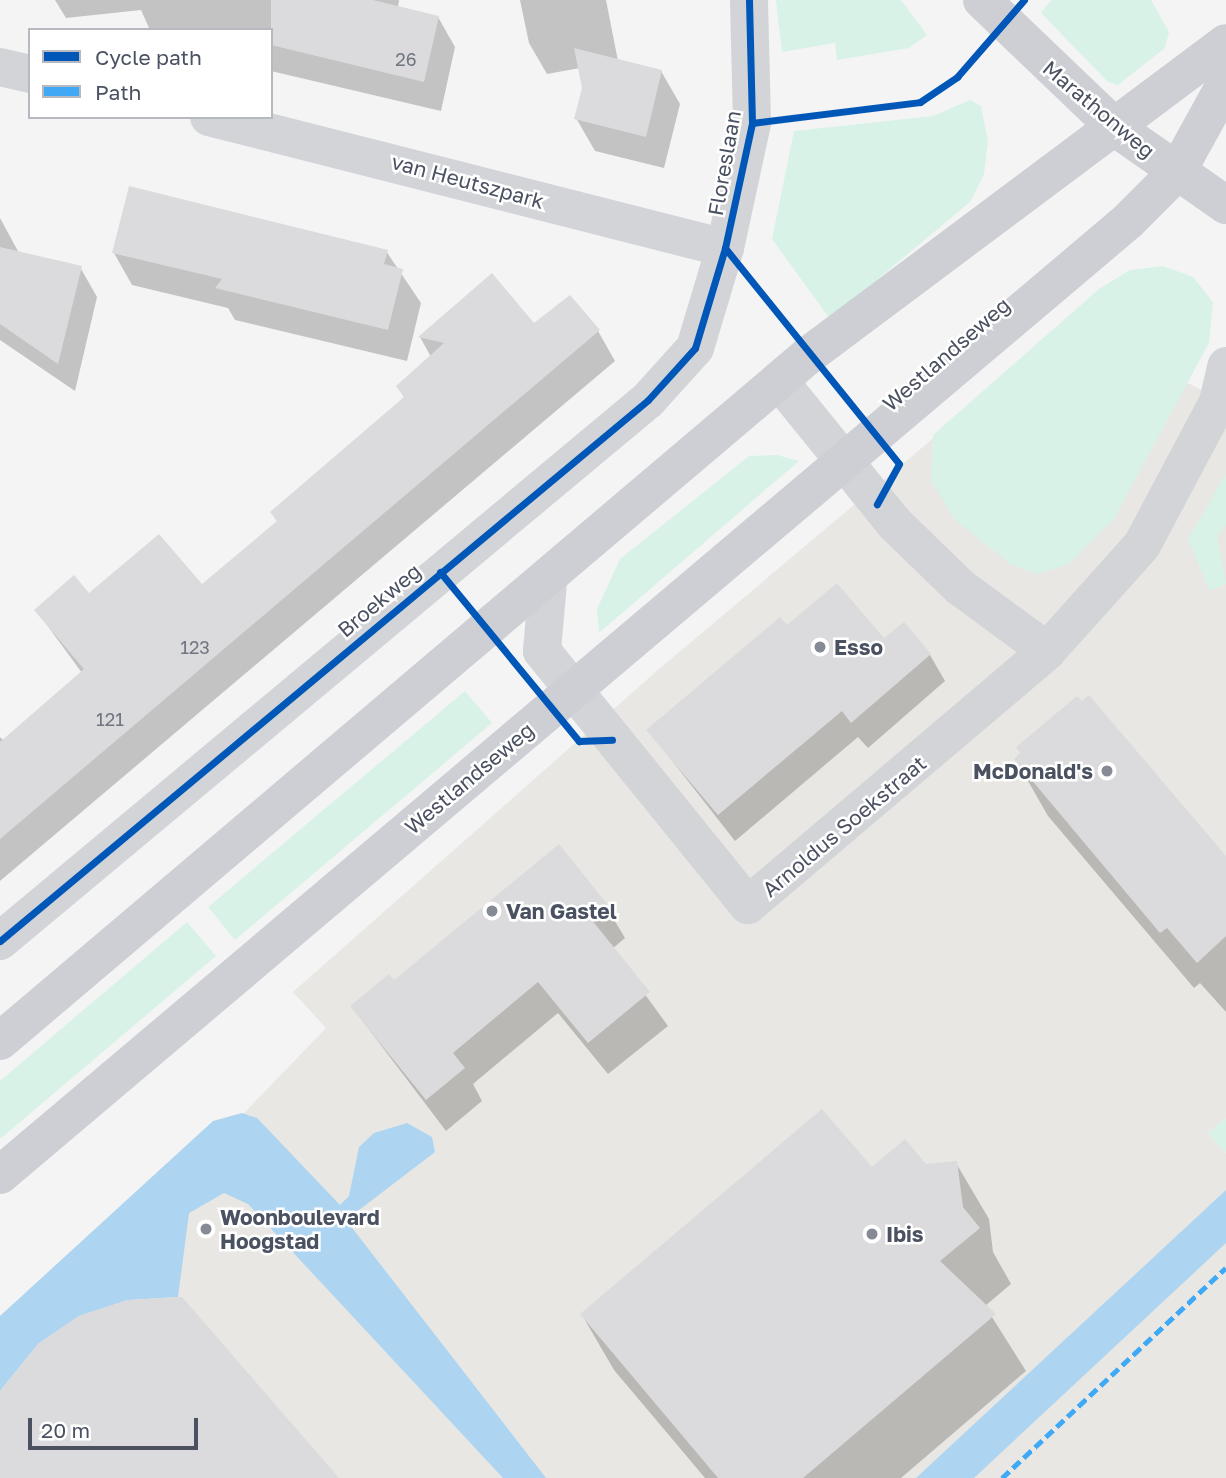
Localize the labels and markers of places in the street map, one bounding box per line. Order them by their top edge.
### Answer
place label: Esso [834,634,883,660]
marker: Esso [812,639,828,655]
place label: McDonald's [973,758,1093,784]
marker: McDonald's [1099,763,1115,779]
place label: Van Gastel [506,898,617,924]
marker: Van Gastel [484,903,500,919]
place label: Woonboulevard Hoogstad [220,1204,380,1254]
marker: Woonboulevard Hoogstad [198,1221,214,1237]
place label: Ibis [886,1221,924,1247]
marker: Ibis [864,1226,880,1242]

